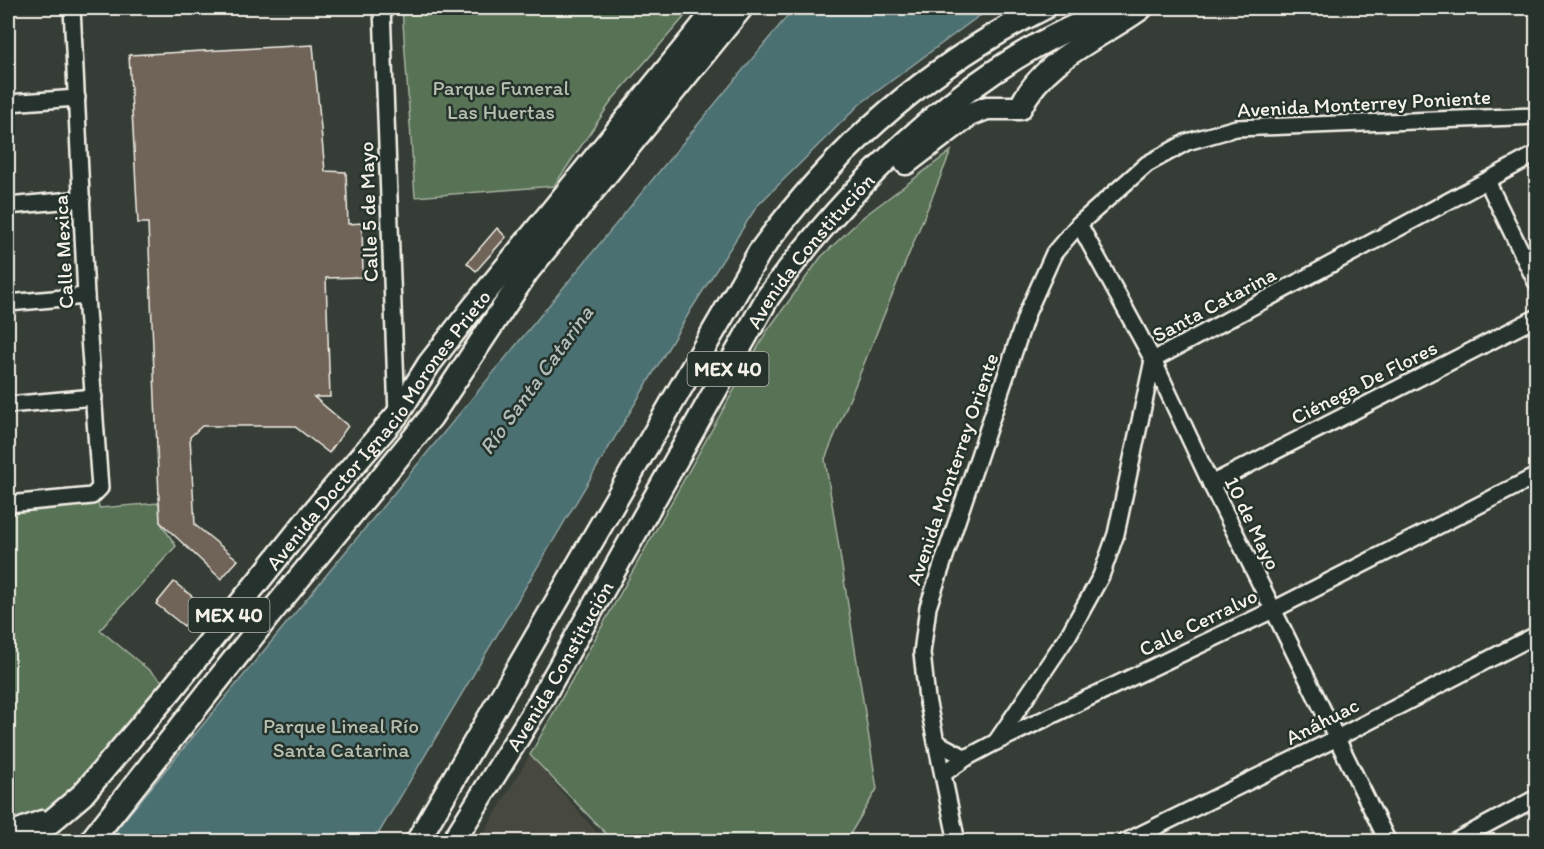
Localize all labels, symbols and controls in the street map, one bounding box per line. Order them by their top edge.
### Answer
park label: Parque Funeral Las Huertas [433,75,570,124]
street label: Avenida Monterrey Poniente [1236,84,1492,122]
street label: Calle 5 de Mayo [353,141,383,283]
street label: Avenida Constitución [740,167,879,333]
street label: Calle Mexica [48,194,78,310]
street label: Santa Catarina [1148,261,1280,347]
street label: Avenida Doctor Ignacio Morones Prieto [260,284,496,575]
water label: Río Santa Catarina [473,300,599,460]
street label: Ciénega De Flores [1287,334,1441,430]
street label: Avenida Monterrey Oriente [901,350,1003,588]
road number: MEX 40 [688,352,768,386]
street label: 10 de Mayo [1220,472,1286,574]
street label: Avenida Constitución [500,576,618,755]
street label: Calle Cerralvo [1135,583,1261,661]
road number: MEX 40 [188,598,270,632]
street label: Anáhuac [1281,692,1363,750]
park label: Parque Lineal Río Santa Catarina [263,713,419,762]

